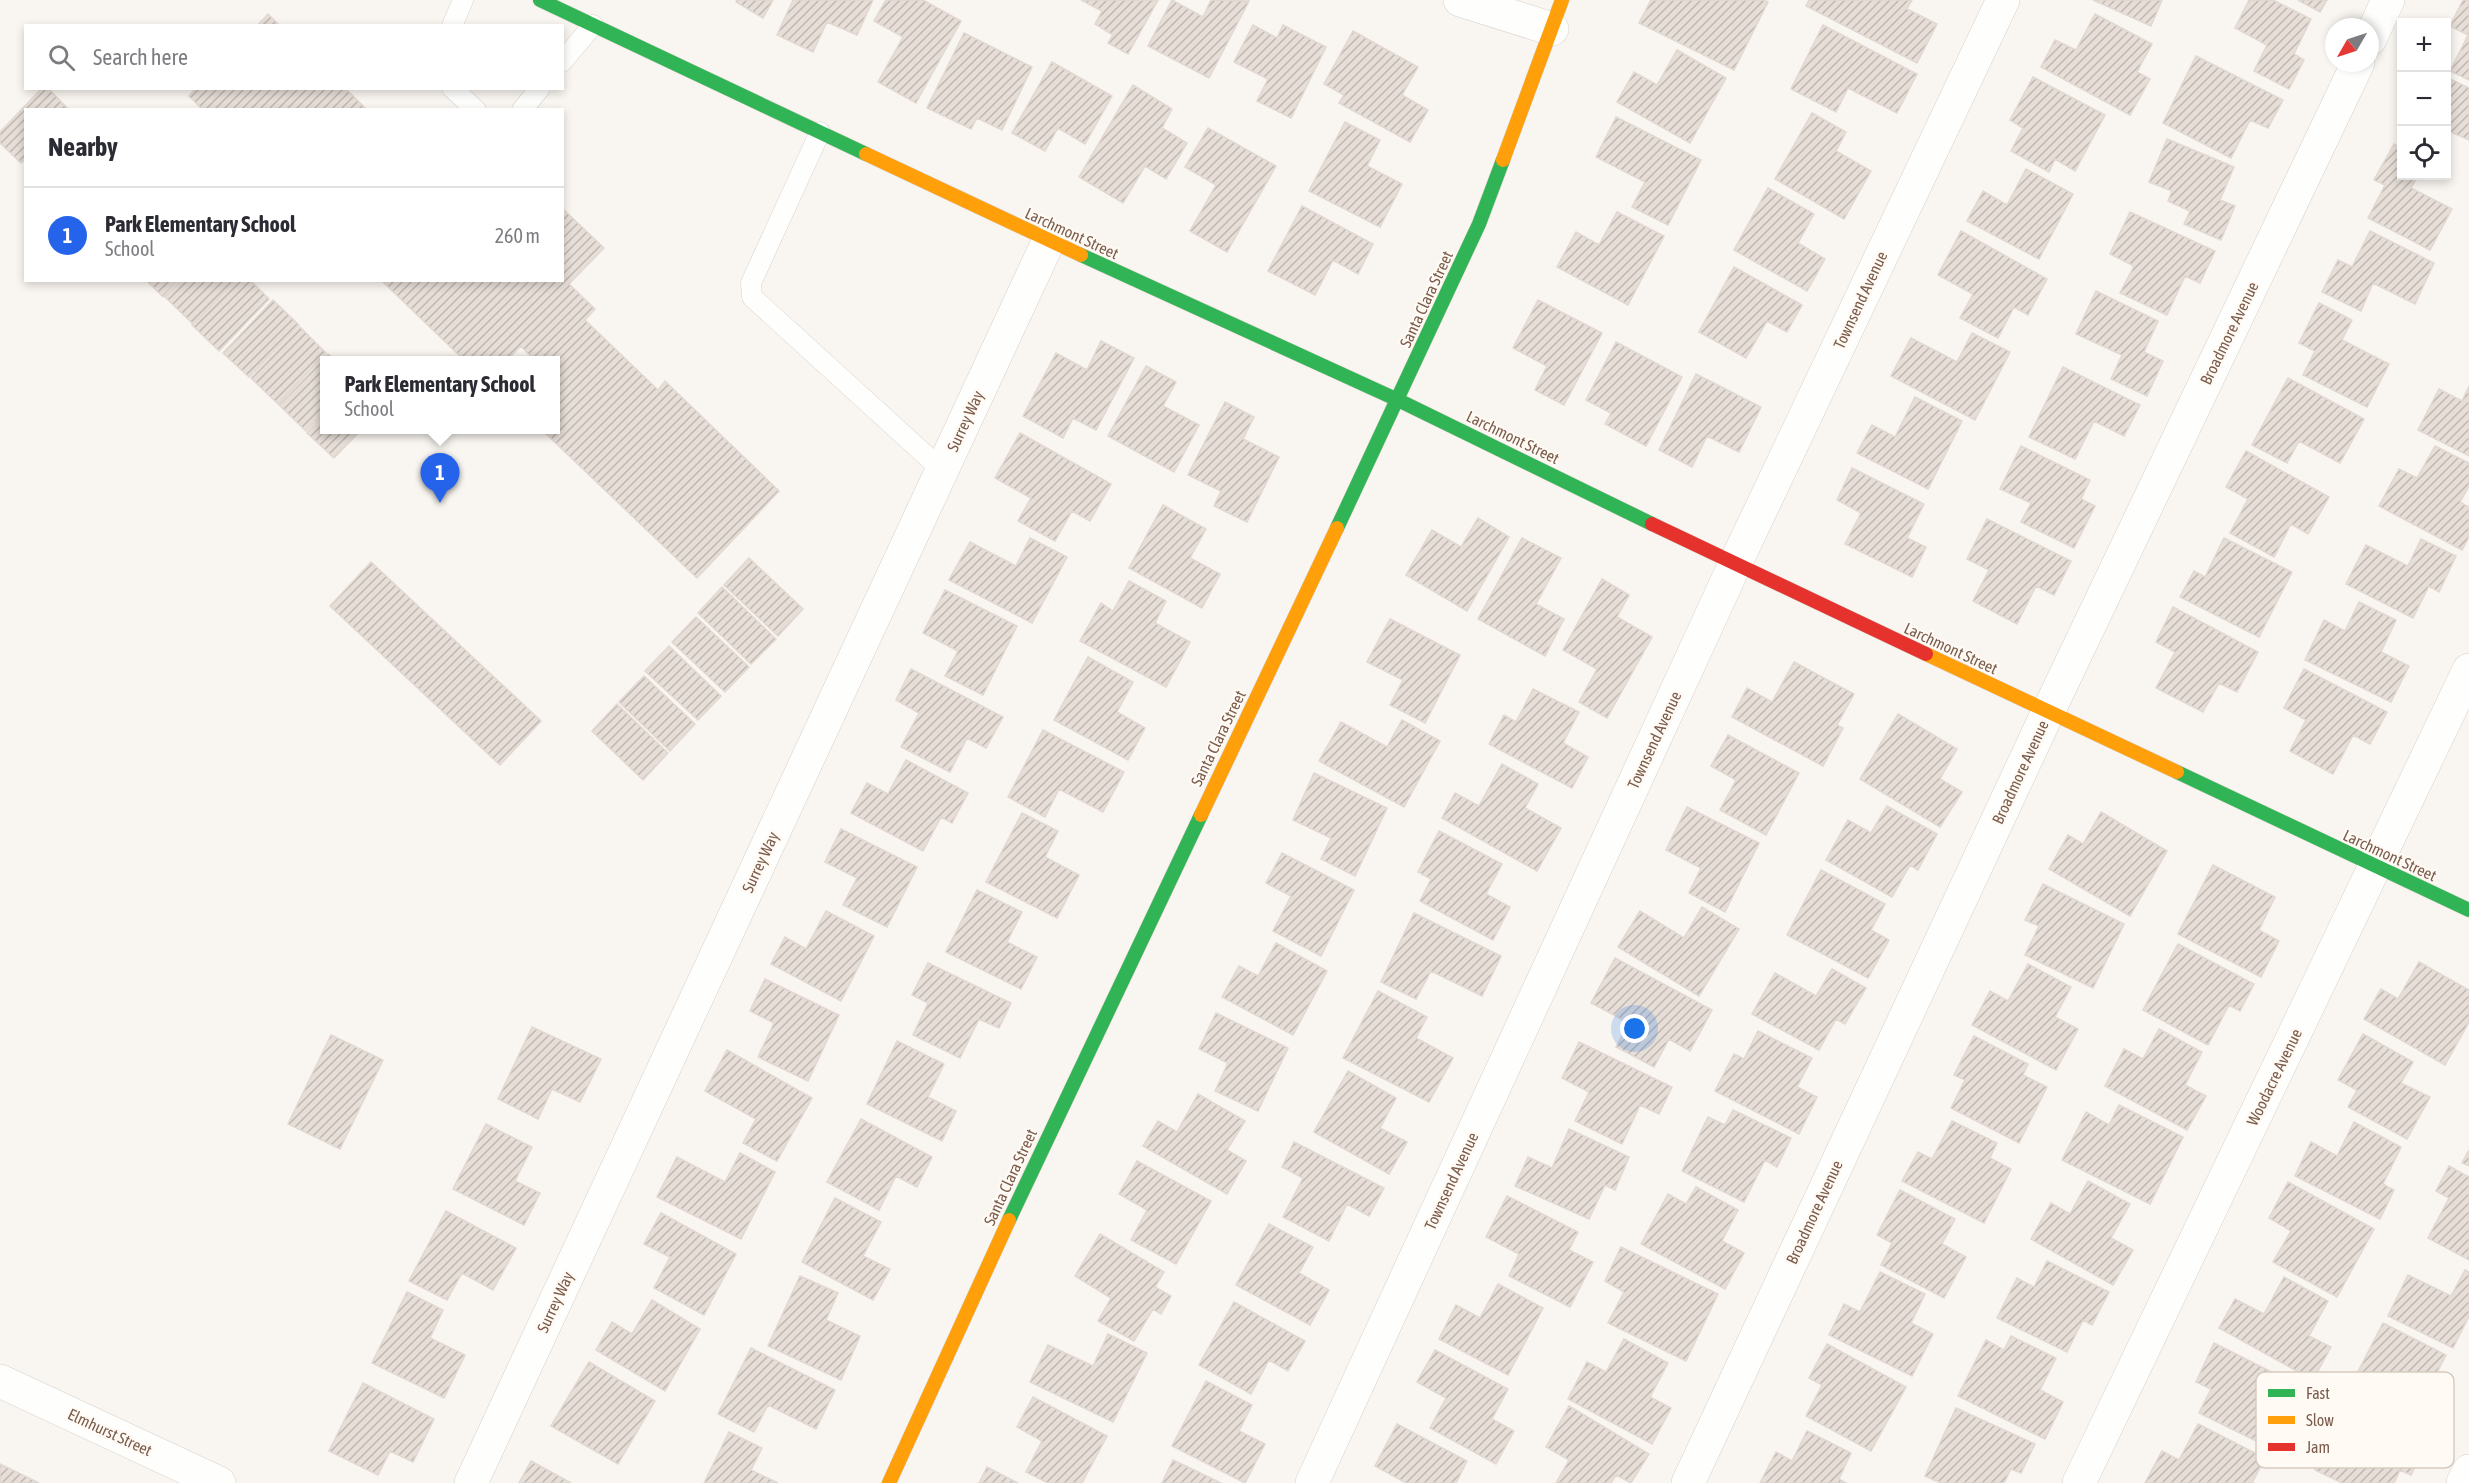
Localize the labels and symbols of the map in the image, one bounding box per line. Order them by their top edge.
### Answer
north arrow [2325,18,2379,72]
street label: Larchmont Street [1023,204,1122,263]
street label: Santa Clara Street [1396,248,1456,350]
street label: Townsend Avenue [1830,248,1890,352]
street label: Broadmore Avenue [2196,279,2262,387]
street label: Surrey Way [943,387,988,455]
street label: Larchmont Street [1464,407,1563,467]
pin: 1 [420,454,460,503]
street label: Larchmont Street [1902,619,2001,678]
street label: Santa Clara Street [1187,687,1249,789]
street label: Townsend Avenue [1624,688,1684,792]
street label: Broadmore Avenue [1988,717,2052,827]
street label: Larchmont Street [2341,826,2440,885]
street label: Surrey Way [738,828,783,896]
your location [1620,1014,1649,1043]
street label: Woodacre Avenue [2243,1026,2305,1128]
street label: Santa Clara Street [980,1126,1040,1228]
street label: Townsend Avenue [1421,1129,1481,1233]
street label: Broadmore Avenue [1782,1157,1846,1267]
street label: Surrey Way [533,1268,578,1336]
legend [2256,1372,2454,1468]
text: Fast [2306,1384,2330,1402]
street label: Elmhurst Street [65,1405,155,1459]
text: Slow [2306,1411,2334,1429]
text: Jam [2306,1438,2330,1456]

